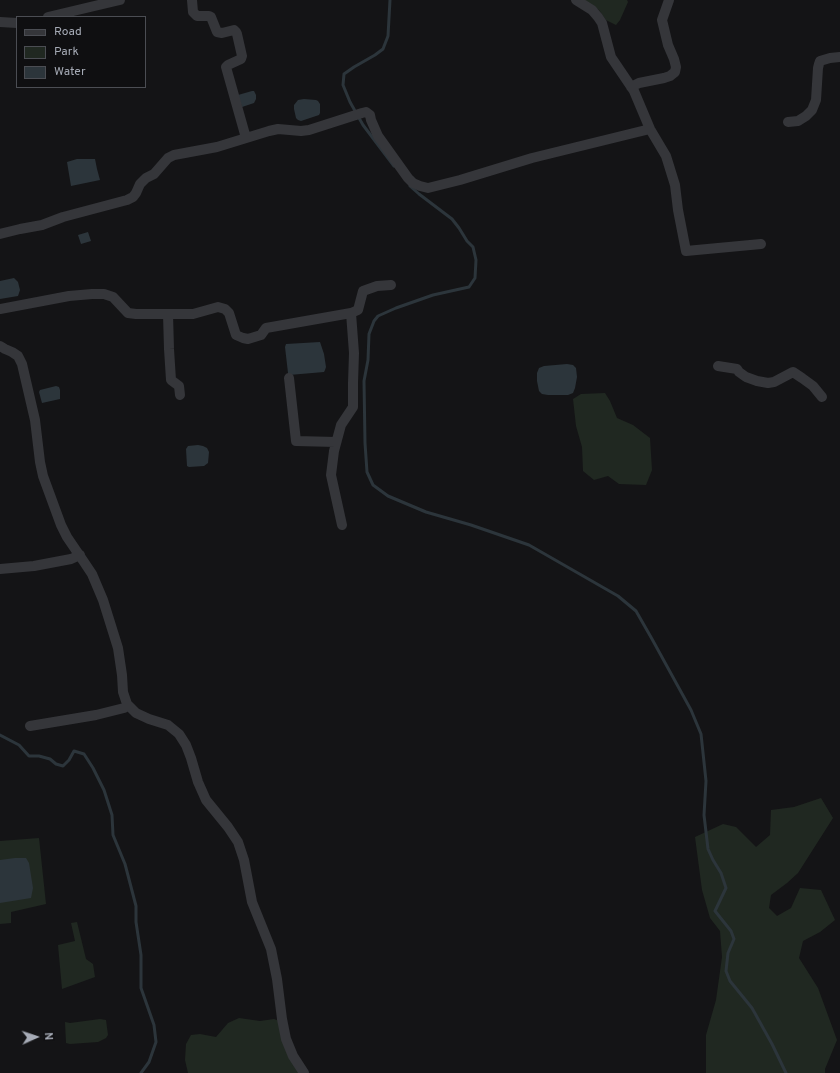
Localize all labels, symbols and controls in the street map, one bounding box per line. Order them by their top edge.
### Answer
legend [16,16,146,88]
text: Road [54,24,82,40]
text: Park [54,44,79,60]
text: Water [54,64,86,80]
north arrow [16,1017,56,1057]
text: N [41,1032,55,1041]

